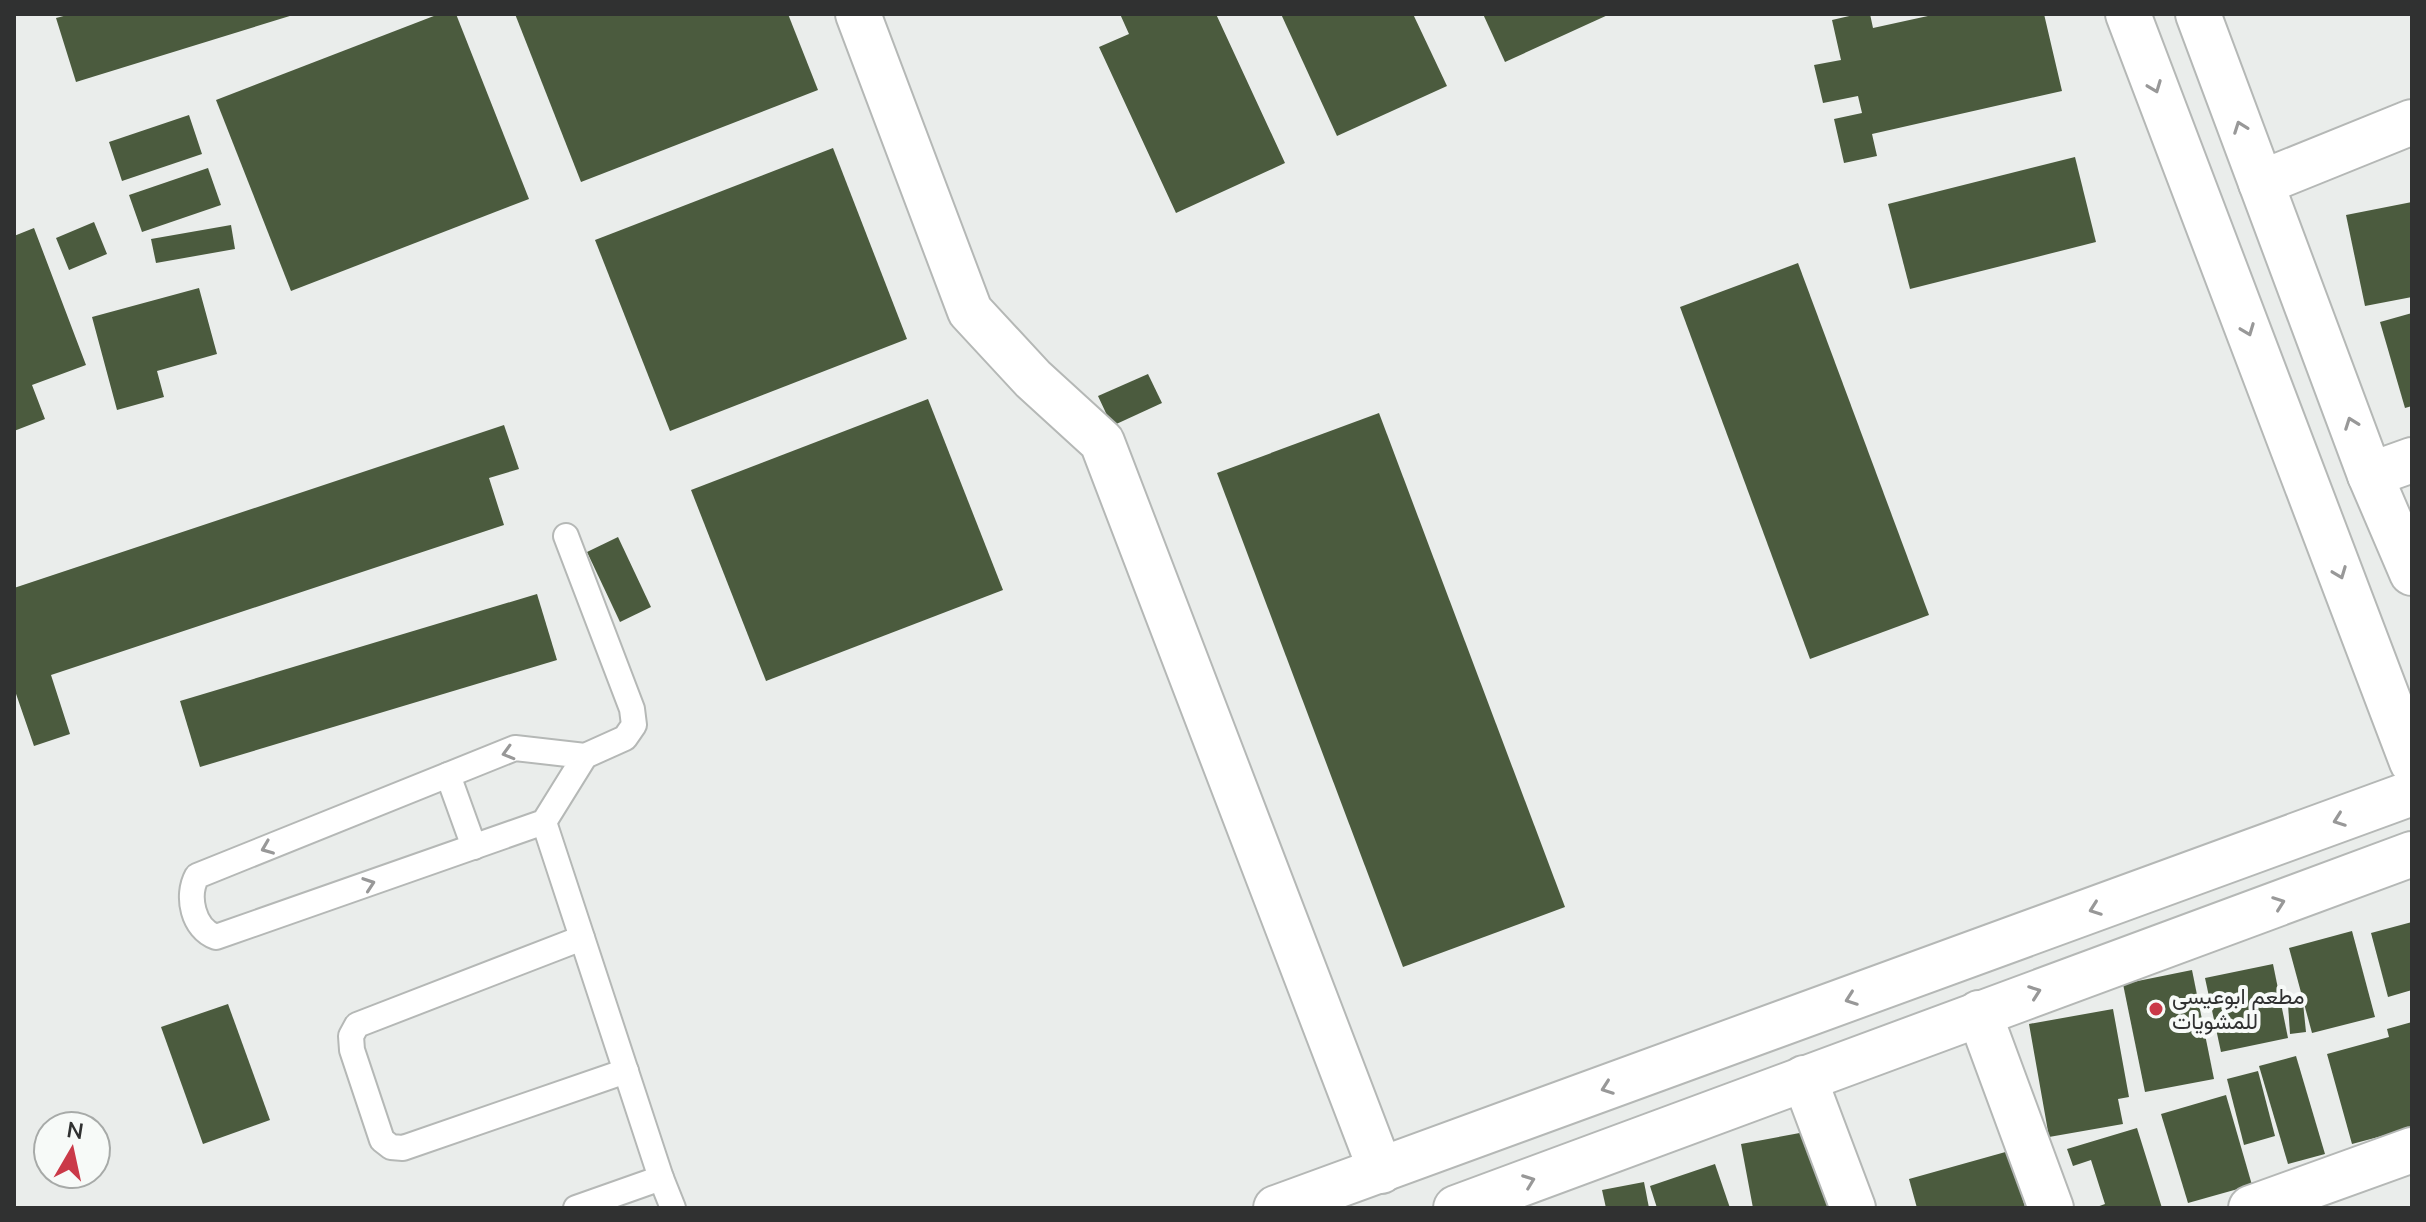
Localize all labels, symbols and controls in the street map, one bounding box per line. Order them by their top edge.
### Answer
one-way arrow [2145,79,2162,93]
one-way arrow [2234,121,2250,135]
one-way arrow [2238,322,2255,336]
one-way arrow [2344,417,2361,431]
one-way arrow [2330,565,2347,579]
one-way arrow [502,743,515,760]
one-way arrow [2333,810,2347,827]
one-way arrow [261,838,275,855]
one-way arrow [361,877,375,893]
one-way arrow [2272,896,2286,913]
one-way arrow [2089,899,2103,916]
place label: مطعم ابوعيسى للمشويات [2172,982,2305,1035]
one-way arrow [2028,986,2042,1002]
one-way arrow [1844,989,1858,1006]
marker: مطعم ابوعيسى للمشويات [2147,1000,2165,1018]
one-way arrow [1600,1079,1614,1095]
north arrow [32,1110,112,1190]
text: N [65,1115,86,1145]
one-way arrow [1521,1174,1535,1191]

